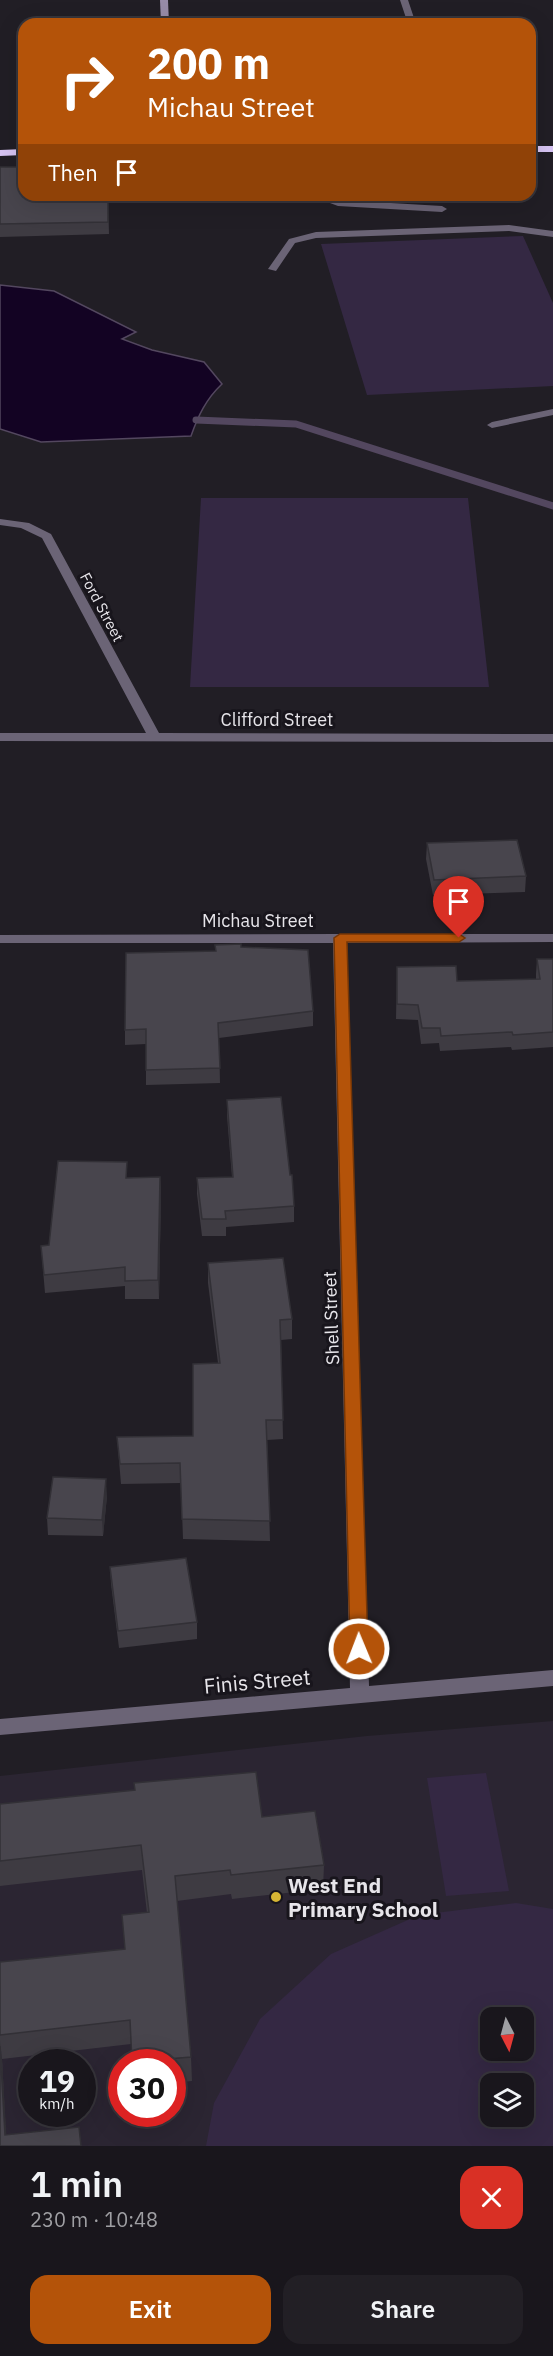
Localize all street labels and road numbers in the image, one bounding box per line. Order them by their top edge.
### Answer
street label: Ford Street [76,569,128,645]
street label: Clifford Street [221,708,333,731]
street label: Michau Street [202,909,314,932]
street label: Shell Street [318,1271,344,1365]
street label: Finis Street [203,1662,311,1700]

